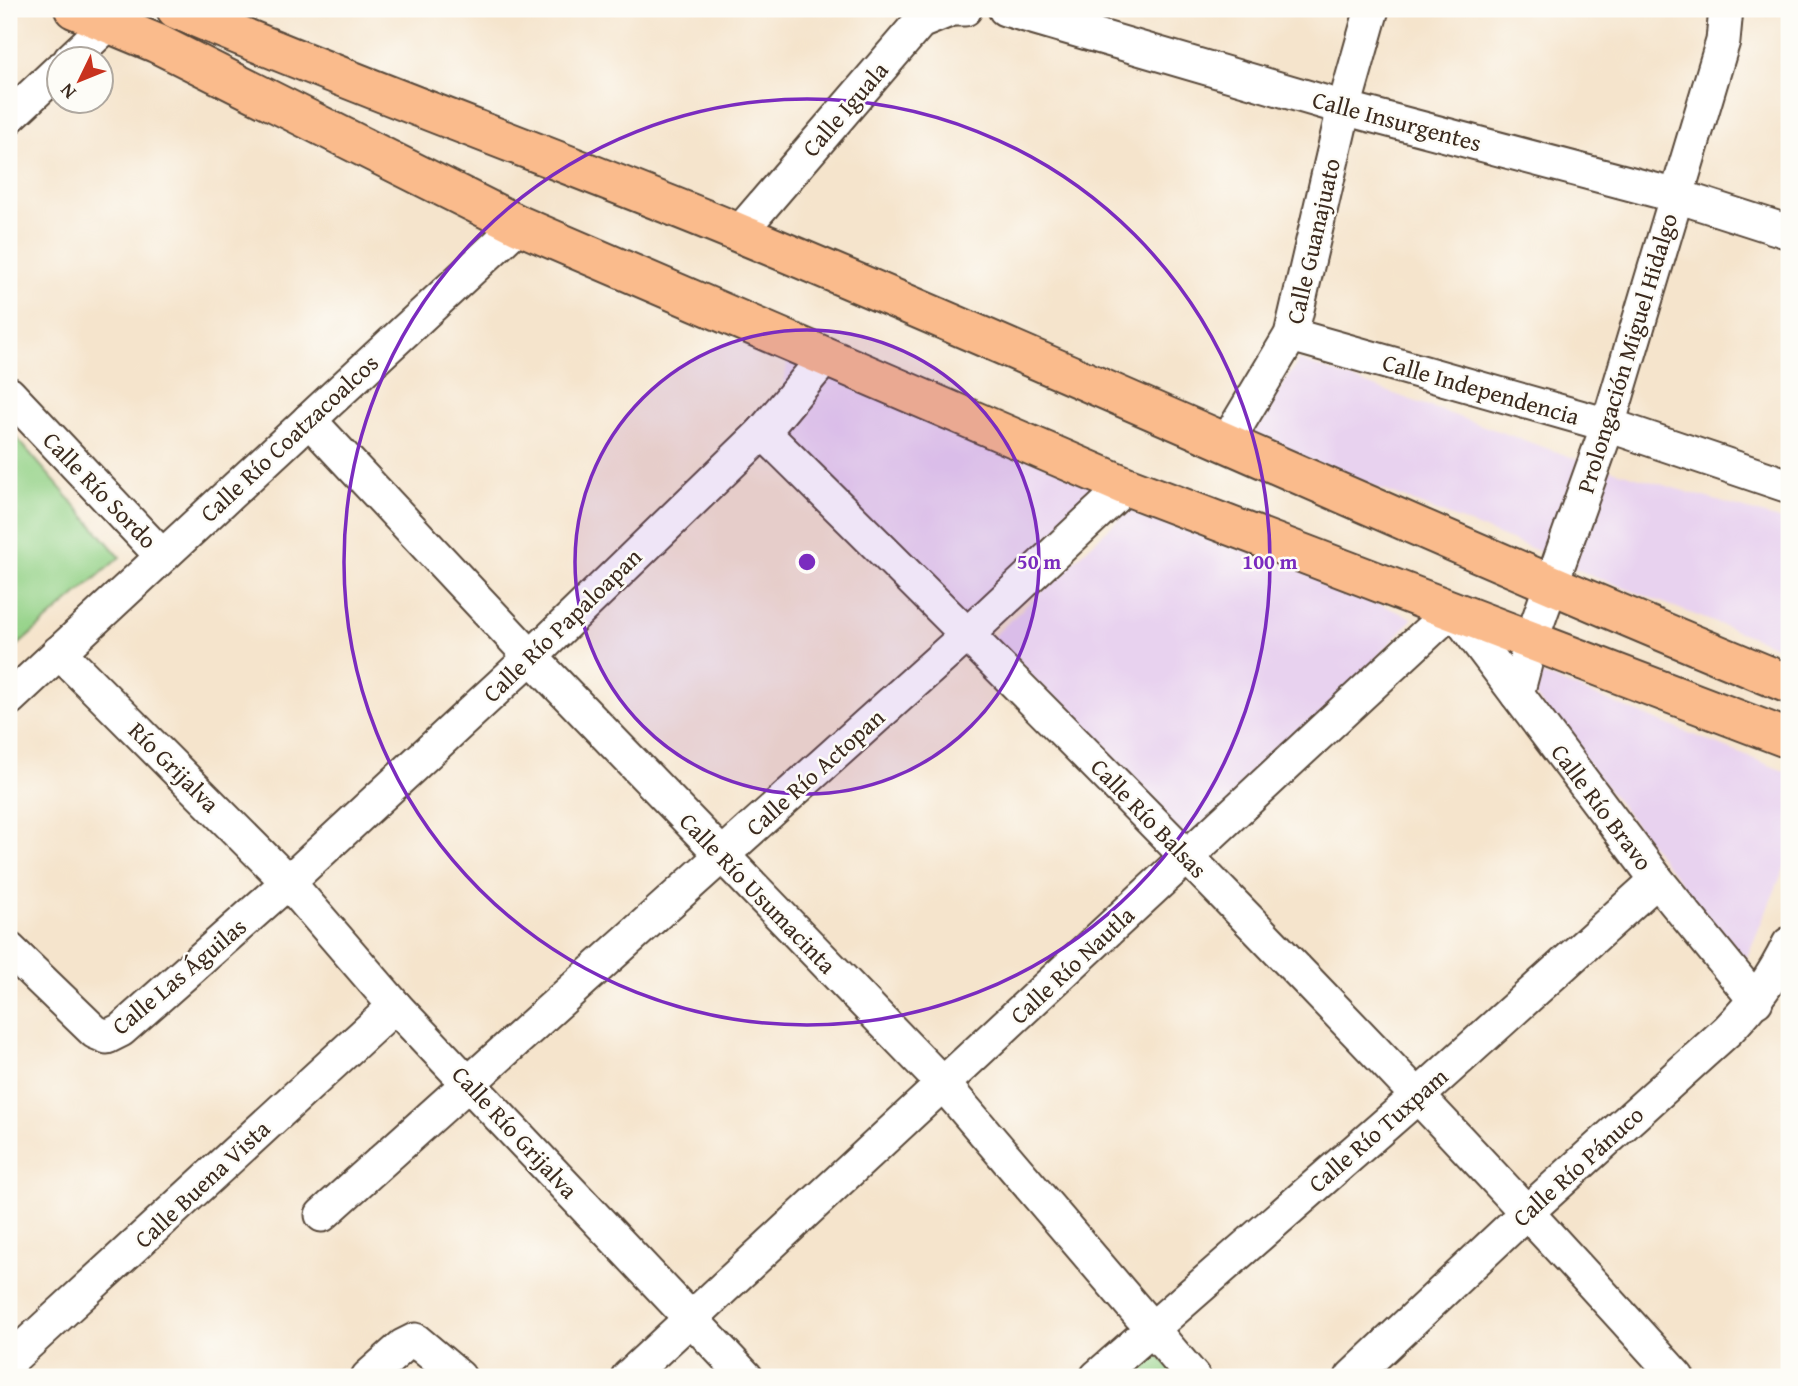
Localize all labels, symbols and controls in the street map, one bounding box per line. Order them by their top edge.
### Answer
north arrow [46,46,116,116]
street label: Calle Iguala [794,53,897,164]
text: N [53,77,82,106]
street label: Calle Insurgentes [1309,82,1485,160]
street label: Calle Guanajuato [1277,155,1349,327]
street label: Prolongación Miguel Hidalgo [1568,209,1686,497]
street label: Calle Independencia [1378,344,1584,434]
street label: Calle Río Coatzacoalcos [192,346,386,530]
street label: Calle Río Sordo [35,423,165,557]
street label: Calle Río Papaloapan [475,539,650,710]
text: 50 m [1017,546,1061,577]
text: 100 m [1242,546,1298,577]
centre of rings [795,550,819,574]
street label: Calle Río Actopan [738,700,893,844]
street label: Río Grijalva [121,714,228,821]
street label: Calle Río Bravo [1543,736,1661,878]
street label: Calle Río Balsas [1083,750,1215,886]
street label: Calle Río Usumacinta [672,804,845,982]
street label: Calle Río Nautla [1002,898,1143,1032]
street label: Calle Las Águilas [104,909,254,1043]
street label: Calle Río Grijalva [444,1058,586,1207]
street label: Calle Río Tuxpam [1300,1059,1456,1201]
street label: Calle Río Pánuco [1505,1097,1651,1235]
street label: Calle Buena Vista [126,1111,278,1256]

